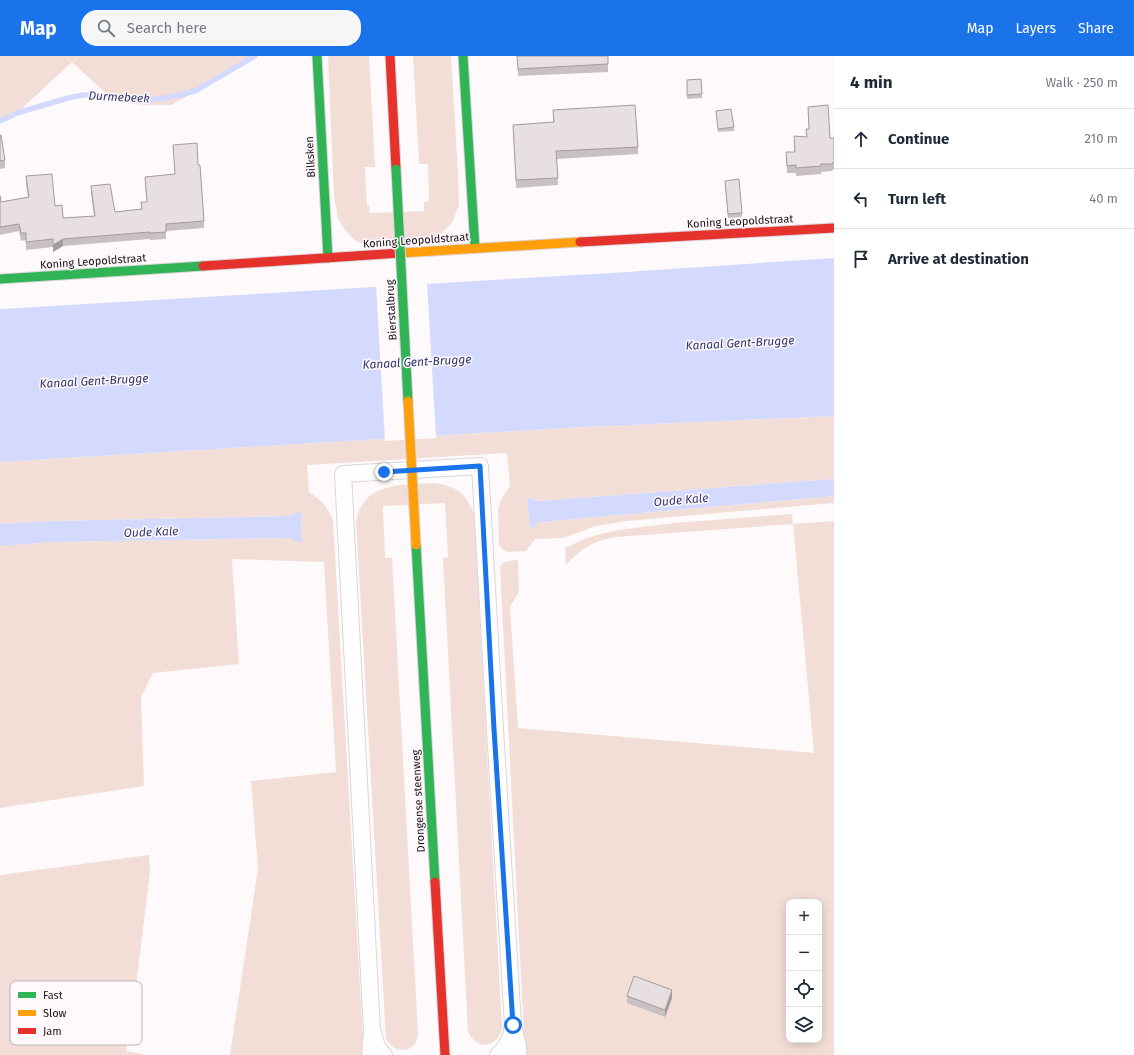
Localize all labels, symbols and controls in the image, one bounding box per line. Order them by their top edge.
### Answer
search box [81,10,361,46]
text: Map [20,17,57,40]
icon: search [95,17,117,39]
text: Search here [127,19,207,37]
text: Map [967,20,993,37]
text: Layers [1015,20,1056,37]
text: Share [1078,20,1114,37]
text: 4 min [850,72,893,93]
text: Walk · 250 m [1045,75,1118,90]
water label: Durmebeek [88,88,150,106]
icon: ahead [850,128,872,150]
text: Continue [888,130,949,148]
text: 210 m [1084,131,1118,146]
street label: Bilksken [303,136,318,178]
icon: left [850,188,872,210]
text: Turn left [888,190,946,208]
text: 40 m [1089,191,1118,206]
street label: Koning Leopoldstraat [686,212,794,231]
street label: Koning Leopoldstraat [362,230,470,251]
icon: arrive [850,248,872,270]
text: Arrive at destination [888,250,1029,268]
street label: Koning Leopoldstraat [39,251,147,272]
street label: Bierstalbrug [383,279,400,341]
water label: Kanaal Gent-Brugge [685,333,795,353]
water label: Kanaal Gent-Brugge [362,352,472,372]
water label: Kanaal Gent-Brugge [39,371,149,391]
route end [375,463,393,481]
water label: Oude Kale [653,491,709,509]
water label: Oude Kale [123,524,179,540]
street label: Drongense steenweg [409,749,428,853]
map controls [786,899,822,1043]
button: + [786,899,822,935]
button: − [786,935,822,971]
button: locate [786,971,822,1007]
legend [10,981,142,1045]
text: Fast [43,989,63,1002]
text: Slow [43,1007,67,1020]
button: layers [786,1007,822,1043]
route start [504,1016,522,1034]
text: Jam [43,1025,62,1038]

